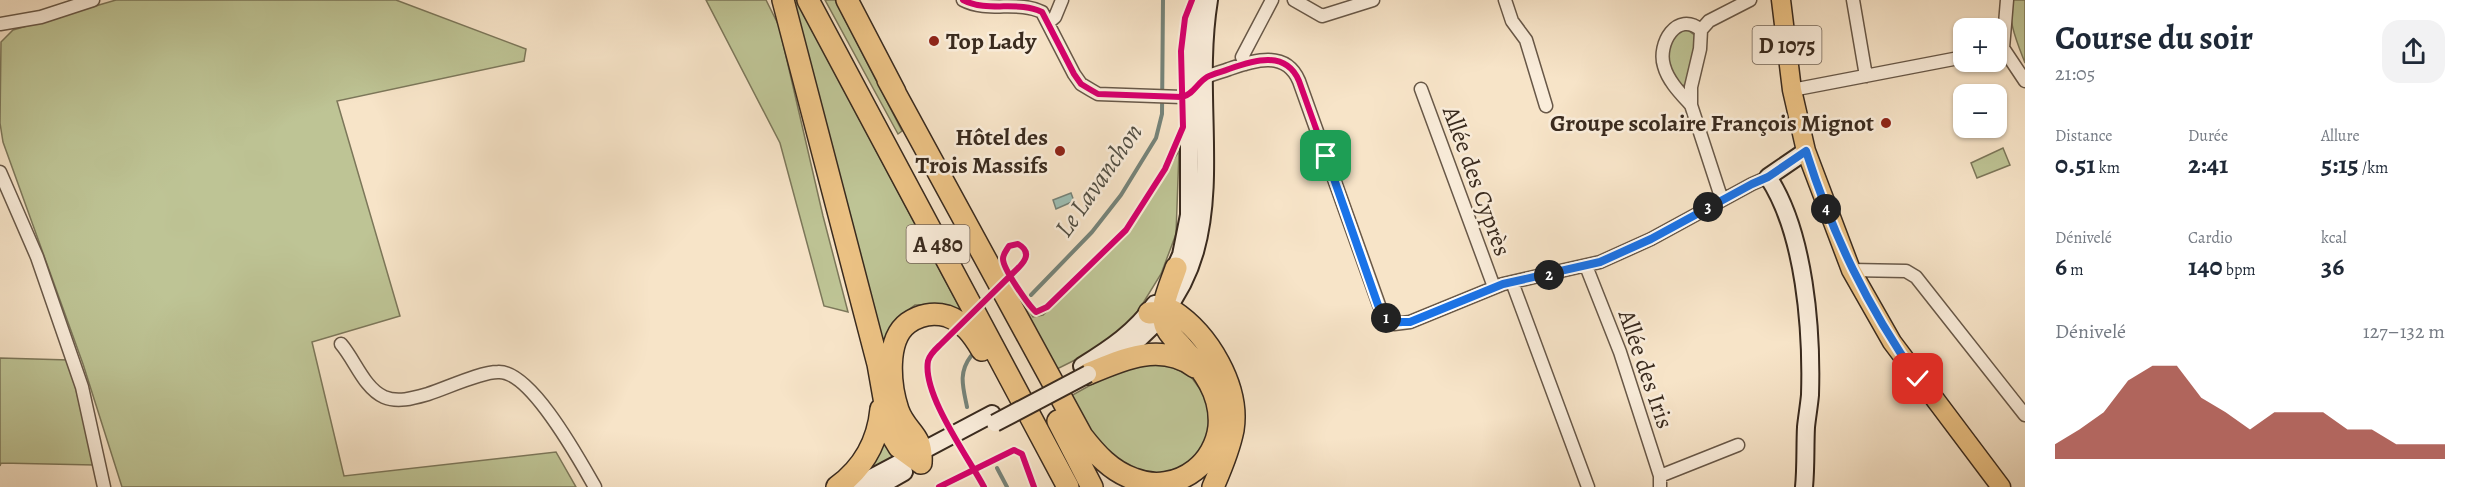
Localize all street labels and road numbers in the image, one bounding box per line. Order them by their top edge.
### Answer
road number: D 1075 [1752,26,1822,64]
street label: Allée des Cyprès [1435,101,1519,260]
road number: A 480 [906,225,970,263]
street label: Allée des Iris [1610,304,1681,433]

